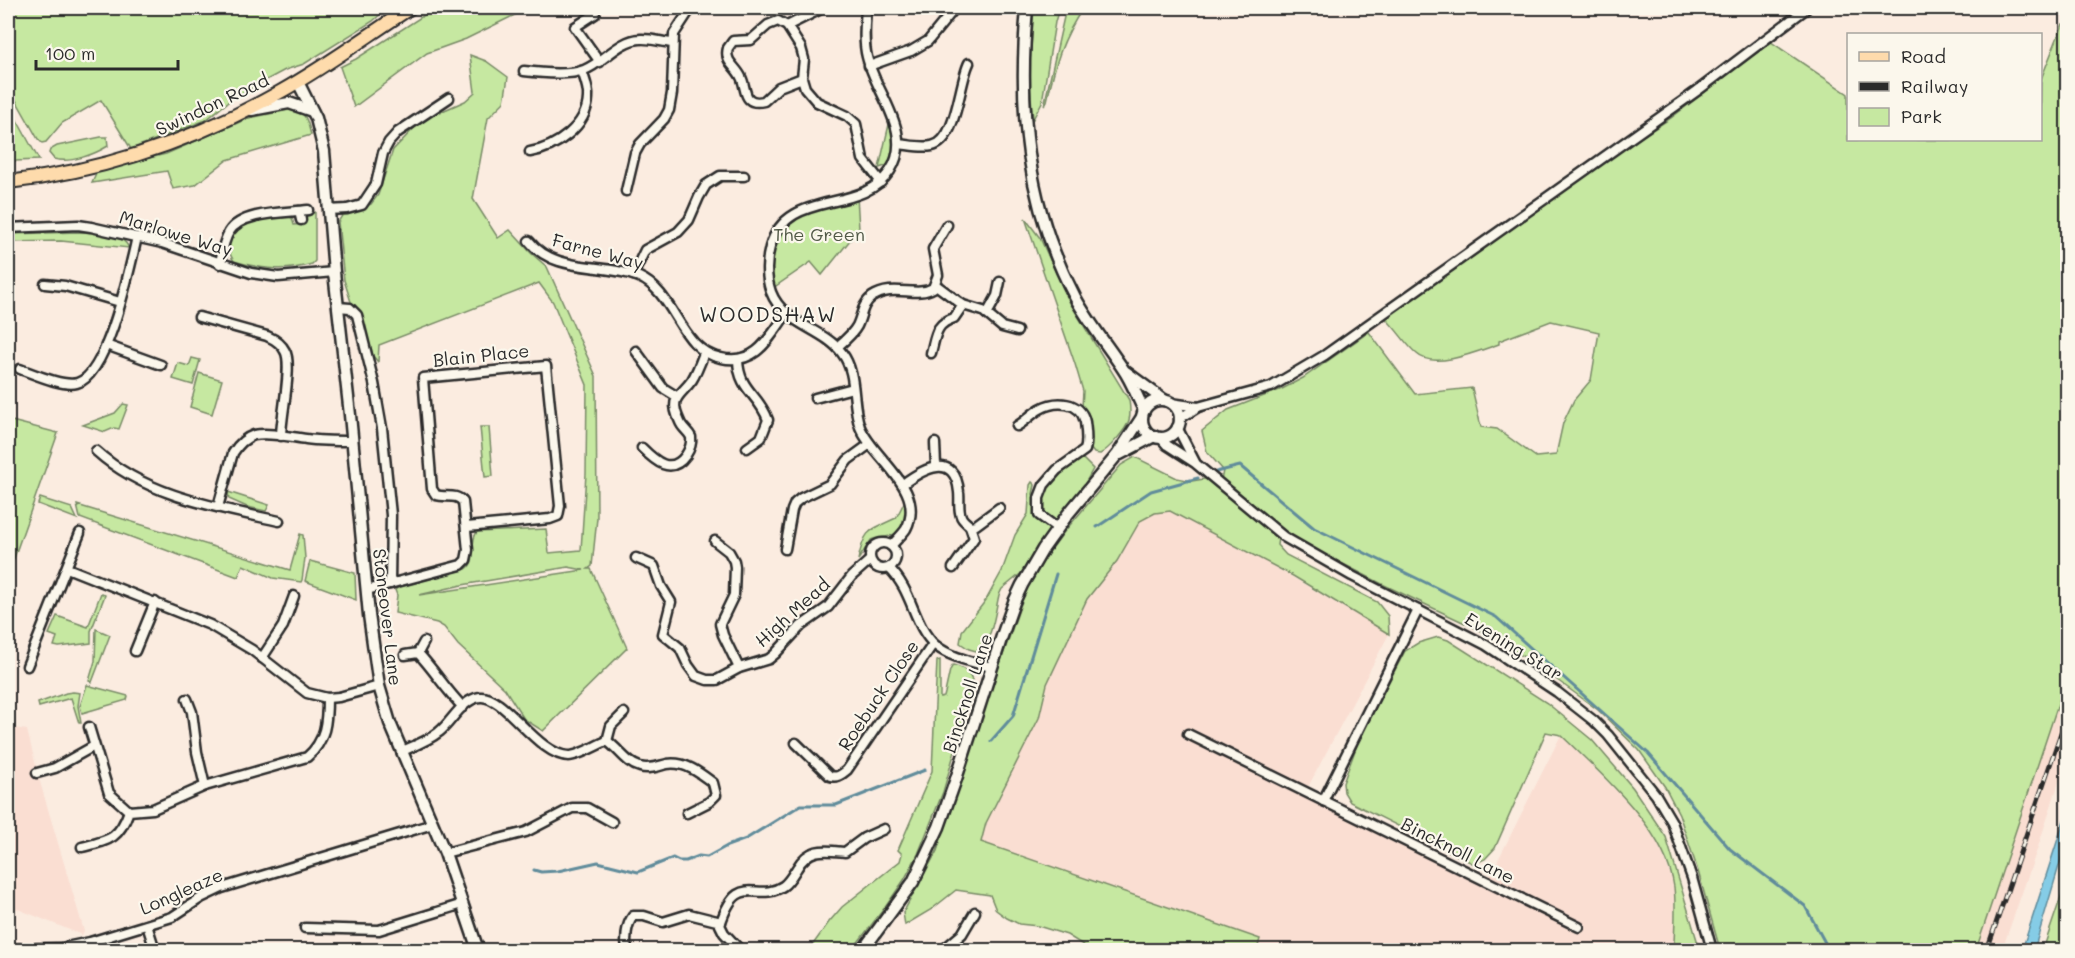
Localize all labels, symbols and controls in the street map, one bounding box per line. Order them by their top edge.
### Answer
scale bar [36,33,178,71]
legend [1847,33,2042,141]
text: 100 m [45,41,95,65]
text: Road [1901,44,1946,68]
street label: Swindon Road [152,67,272,141]
text: Railway [1901,74,1968,98]
text: Park [1901,104,1942,128]
street label: Marlowe Way [117,204,235,262]
park label: The Green [773,222,865,246]
street label: Farne Way [550,227,646,275]
district label: WOODSHAW [699,300,837,327]
street label: Blain Place [432,338,530,372]
street label: Stoneover Lane [368,547,408,687]
street label: High Mead [749,572,835,652]
street label: Evening Star [1461,606,1567,686]
street label: Bincknoll Lane [936,630,998,756]
street label: Roebuck Close [832,635,924,755]
street label: Bincknoll Lane [1397,811,1519,889]
street label: Longleaze [136,862,226,920]

